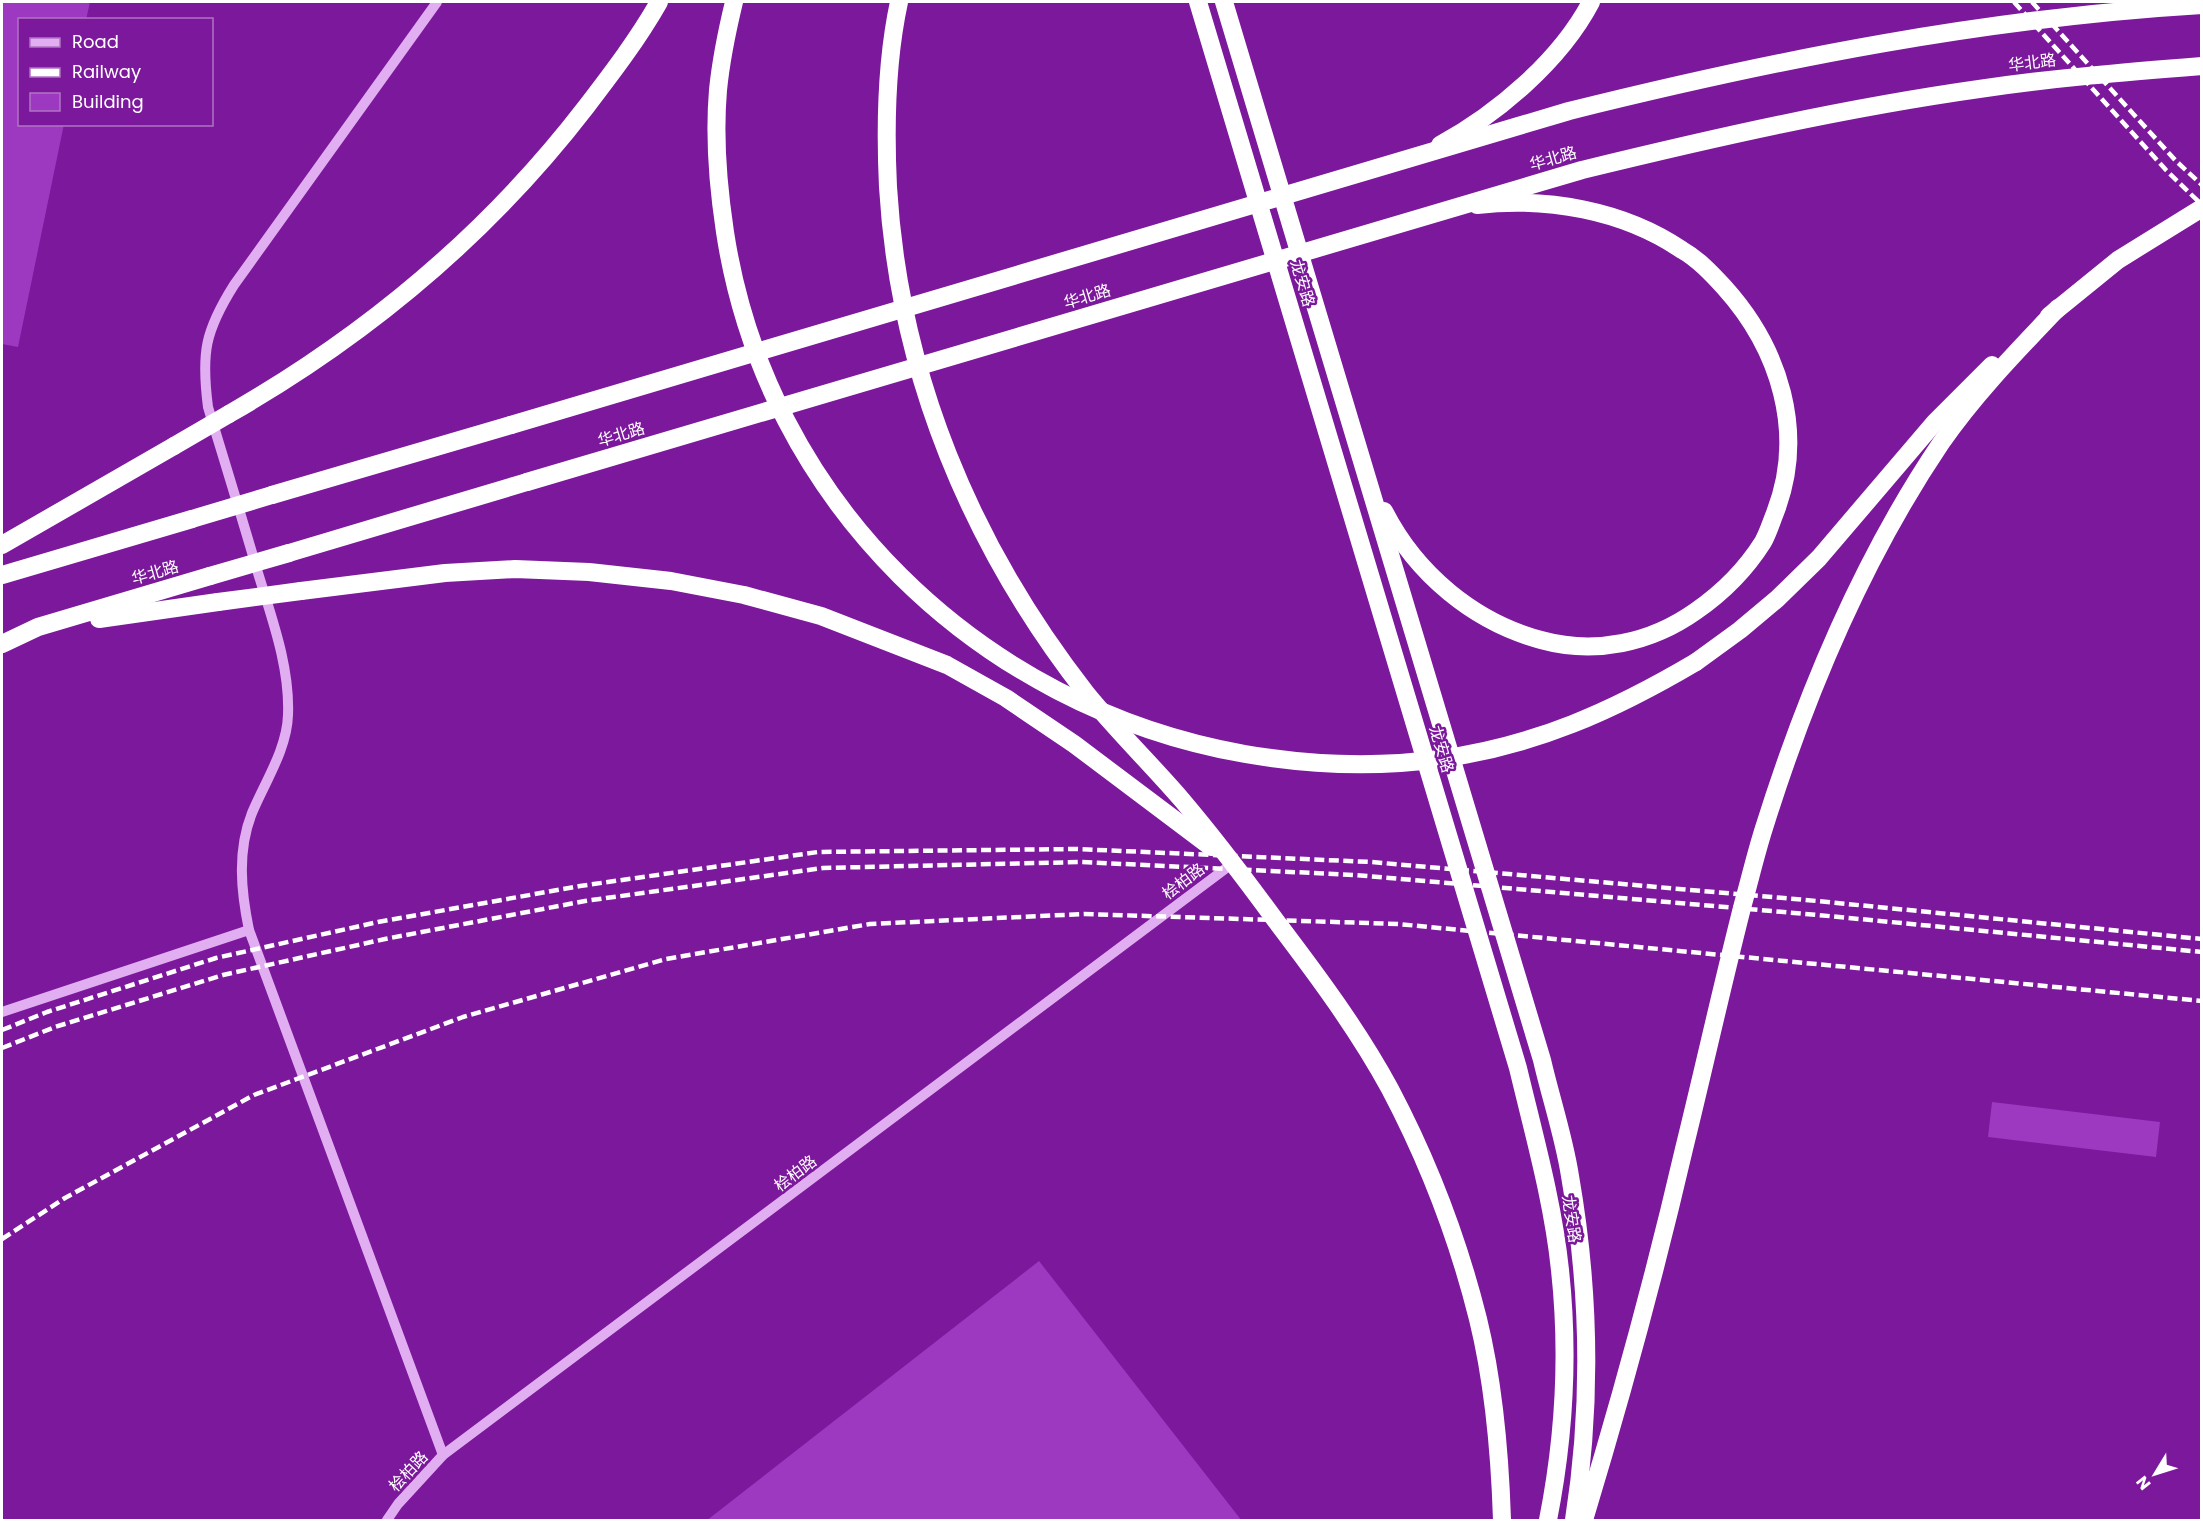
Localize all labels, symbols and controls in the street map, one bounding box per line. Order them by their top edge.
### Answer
legend [18,18,213,126]
text: Road [72,29,119,54]
street label: 华北路 [2007,48,2057,77]
text: Railway [72,59,141,84]
text: Building [72,89,144,114]
street label: 华北路 [1527,141,1579,176]
street label: 龙安路 [1285,257,1321,309]
street label: 华北路 [1061,278,1113,314]
street label: 华北路 [595,416,647,452]
street label: 华北路 [129,555,181,590]
street label: 龙安路 [1424,723,1460,775]
street label: 桧柏路 [1157,858,1209,905]
street label: 桧柏路 [769,1150,821,1197]
street label: 龙安路 [1556,1194,1587,1245]
north arrow [2125,1444,2185,1504]
street label: 桧柏路 [384,1446,433,1497]
text: N [2131,1471,2156,1495]

